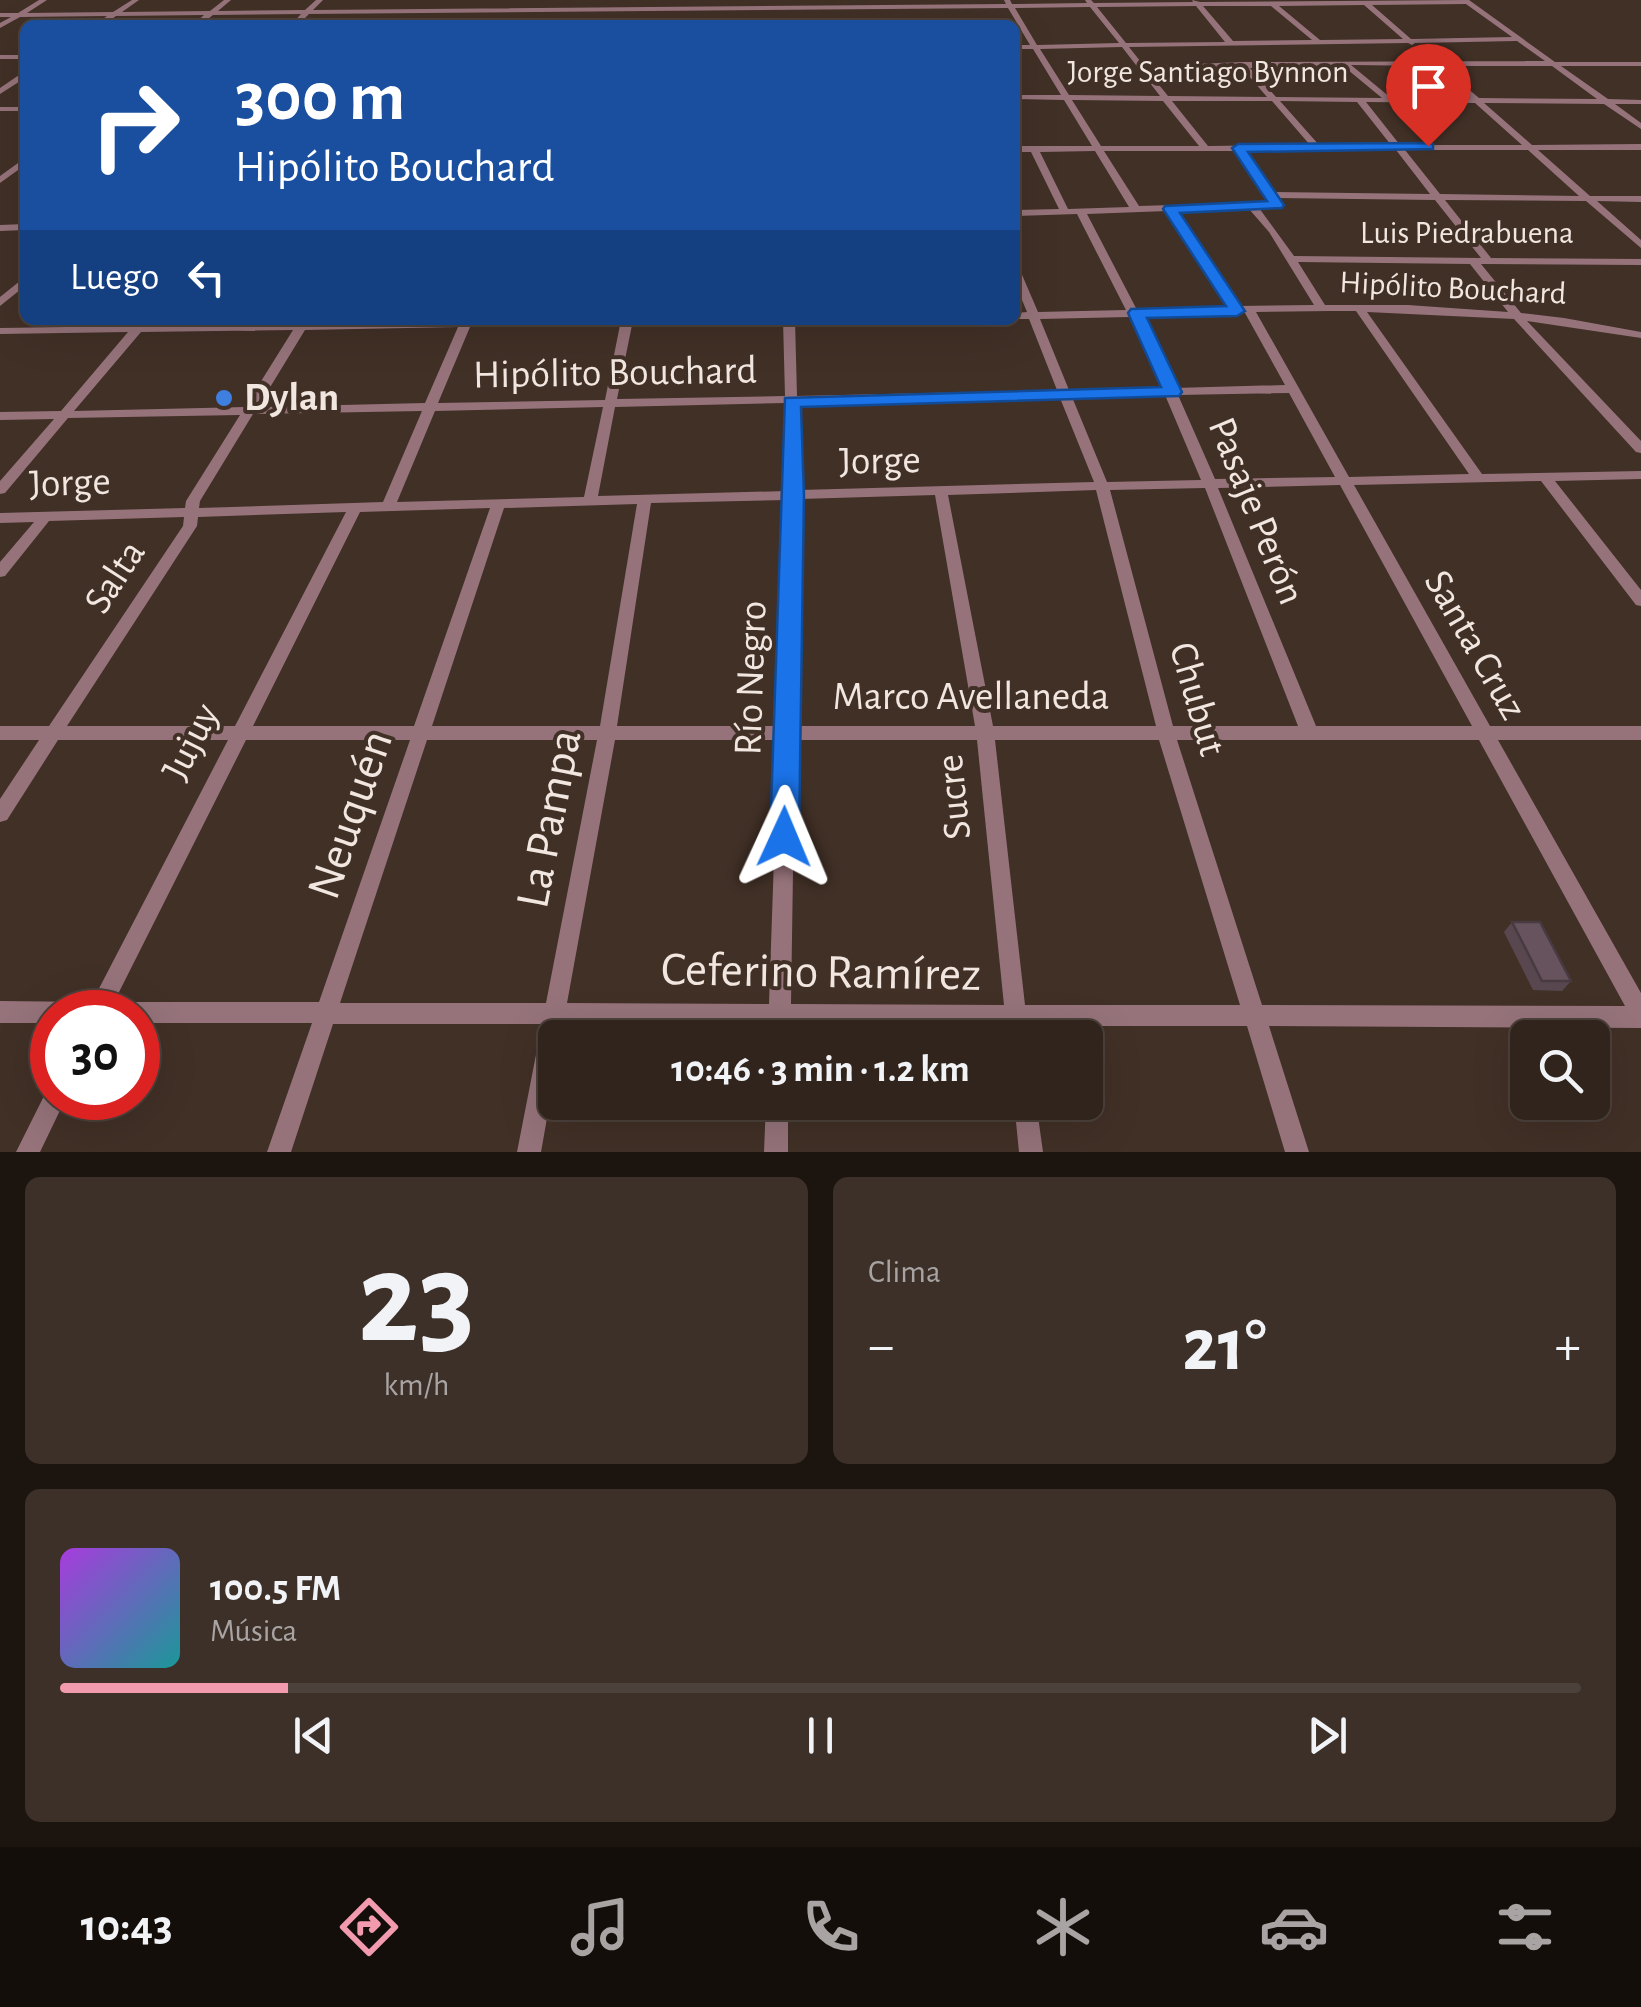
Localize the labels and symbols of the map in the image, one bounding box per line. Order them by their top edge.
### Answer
pin [1386,44,1471,147]
street label: Jorge Santiago Bynnon [1068,56,1348,88]
street label: Luis Piedrabuena [1360,217,1574,249]
street label: Hipólito Bouchard [1339,266,1567,310]
street label: Hipólito Bouchard [473,351,757,395]
place label: Dylan [244,378,339,418]
marker: Dylan [213,387,235,409]
street label: Pasaje Perón [1200,412,1312,610]
street label: Jorge [839,440,921,482]
street label: Jorge [28,462,112,504]
street label: Salta [77,534,153,620]
street label: Santa Cruz [1417,564,1533,726]
street label: Río Negro [728,600,774,756]
street label: Chubut [1162,638,1232,760]
street label: Marco Avellaneda [832,677,1110,717]
street label: Jujuy [155,697,227,787]
street label: Neuquén [300,725,402,905]
street label: La Pampa [509,726,591,912]
street label: Sucre [930,752,978,842]
position arrow [732,785,836,889]
street label: Ceferino Ramírez [661,946,981,1000]
speed limit sign: 30 [30,990,160,1120]

